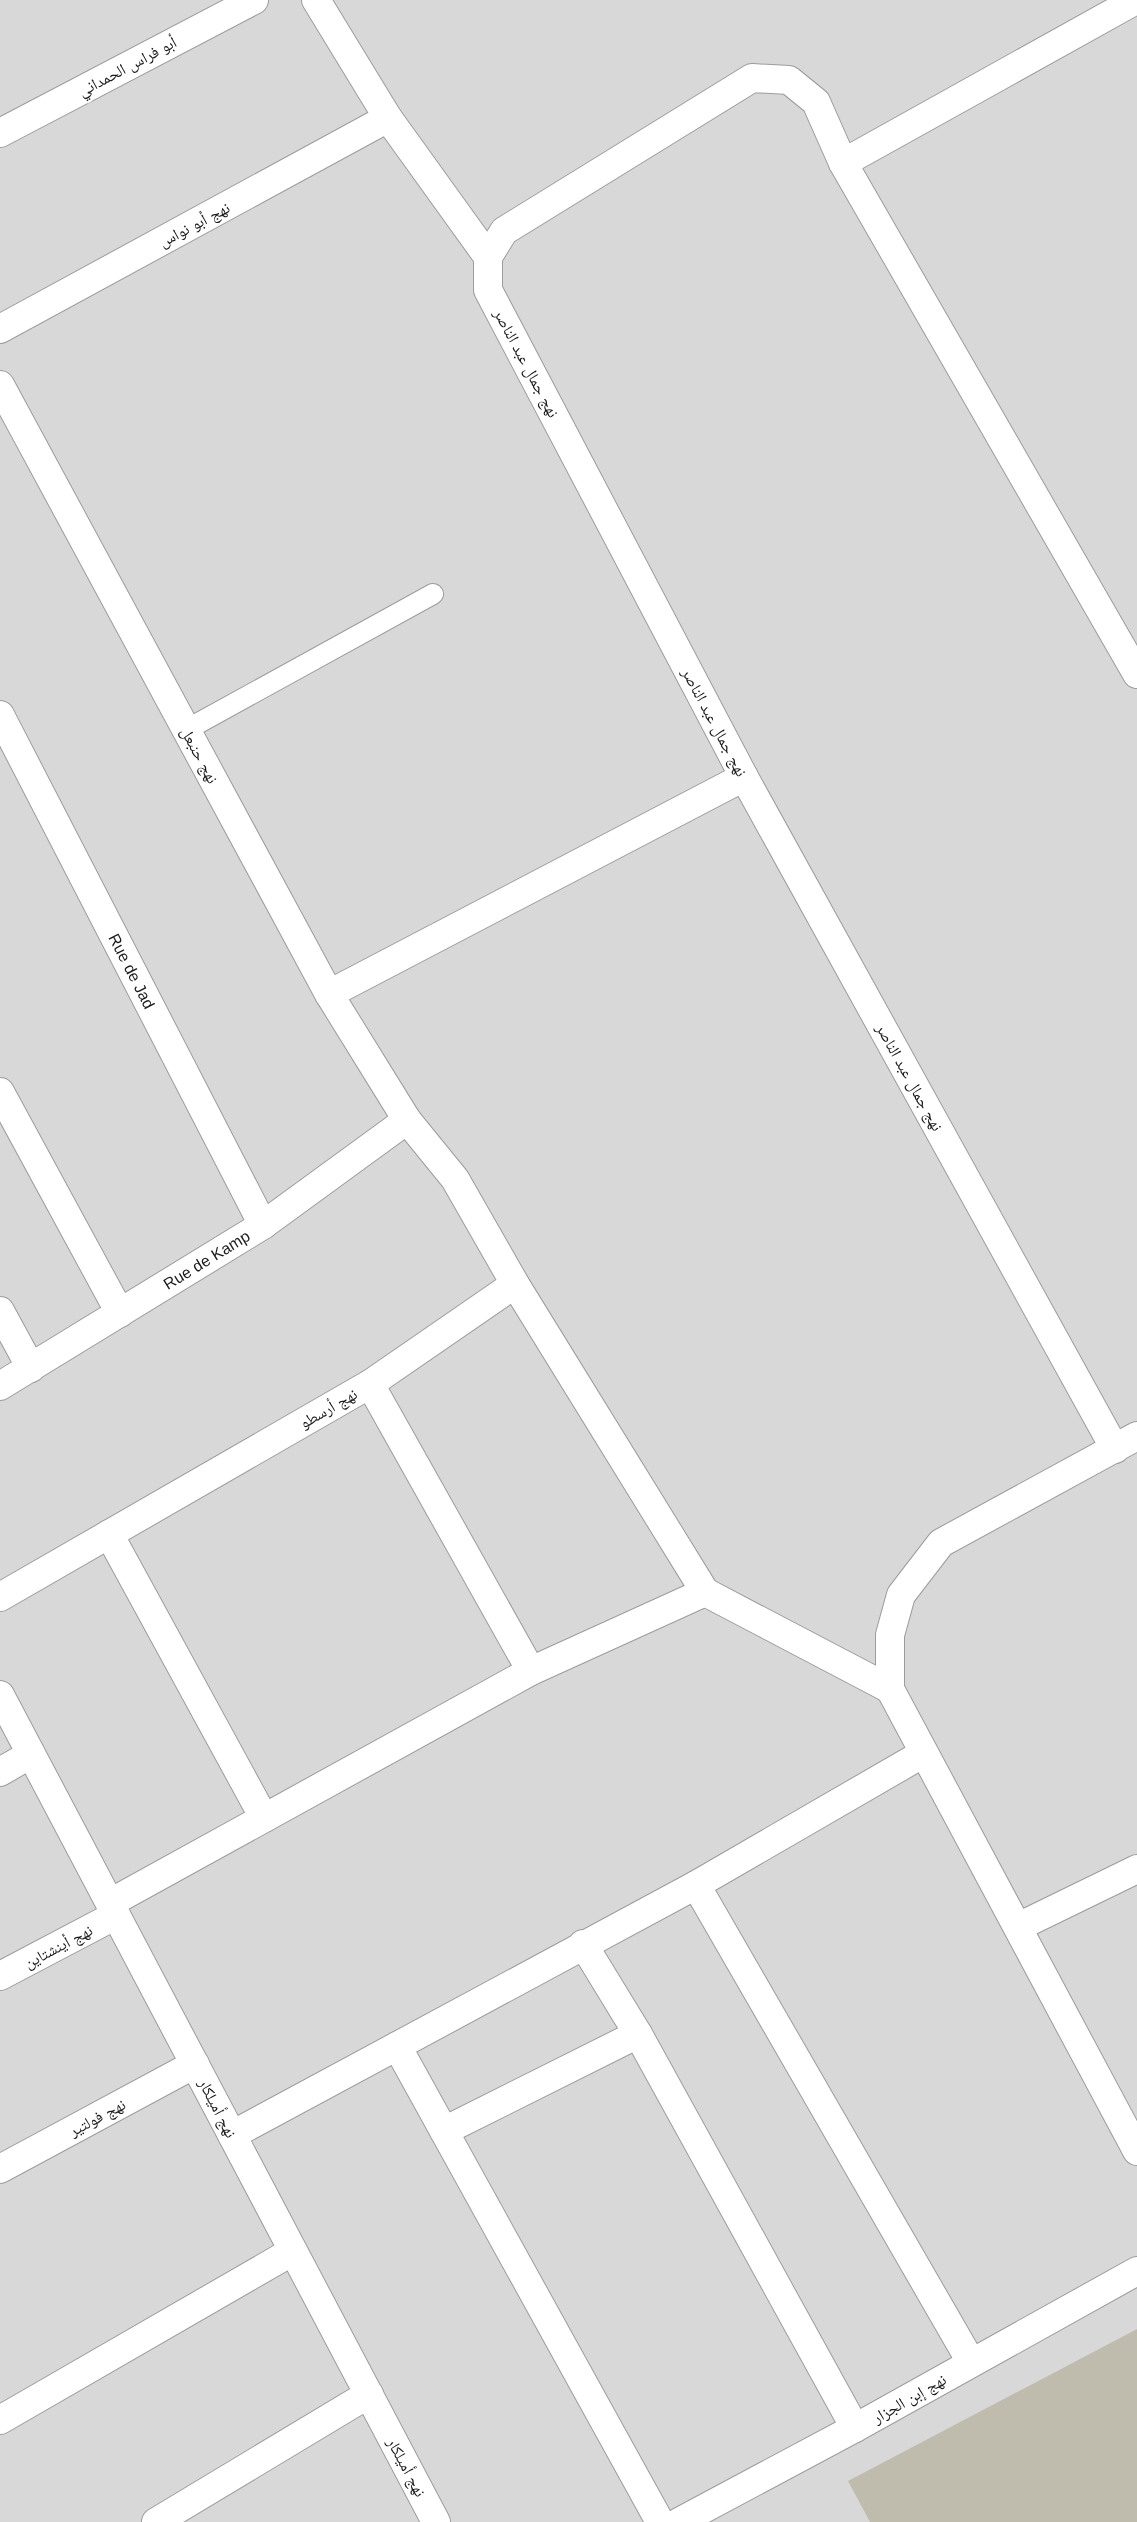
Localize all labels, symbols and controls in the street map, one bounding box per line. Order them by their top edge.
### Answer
street label: أبو فراس الحمداني [75,33,181,103]
street label: نهج أبو نواس [156,198,233,252]
street label: نهج جمال عبد الناصر [489,305,562,421]
street label: نهج جمال عبد الناصر [677,664,750,780]
street label: نهج حنبعل [176,724,221,787]
street label: Rue de Jad [105,931,158,1011]
street label: نهج جمال عبد الناصر [871,1020,946,1135]
street label: Rue de Kamp [160,1227,253,1293]
street label: نهج أرسطو [296,1384,361,1433]
street label: نهج أينشتاين [21,1921,96,1973]
street label: نهج أميلكار [193,2075,240,2141]
street label: نهج فولتير [65,2096,129,2142]
street label: نهج إبن الجزار [869,2371,950,2429]
street label: نهج أميلكار [382,2434,430,2500]

